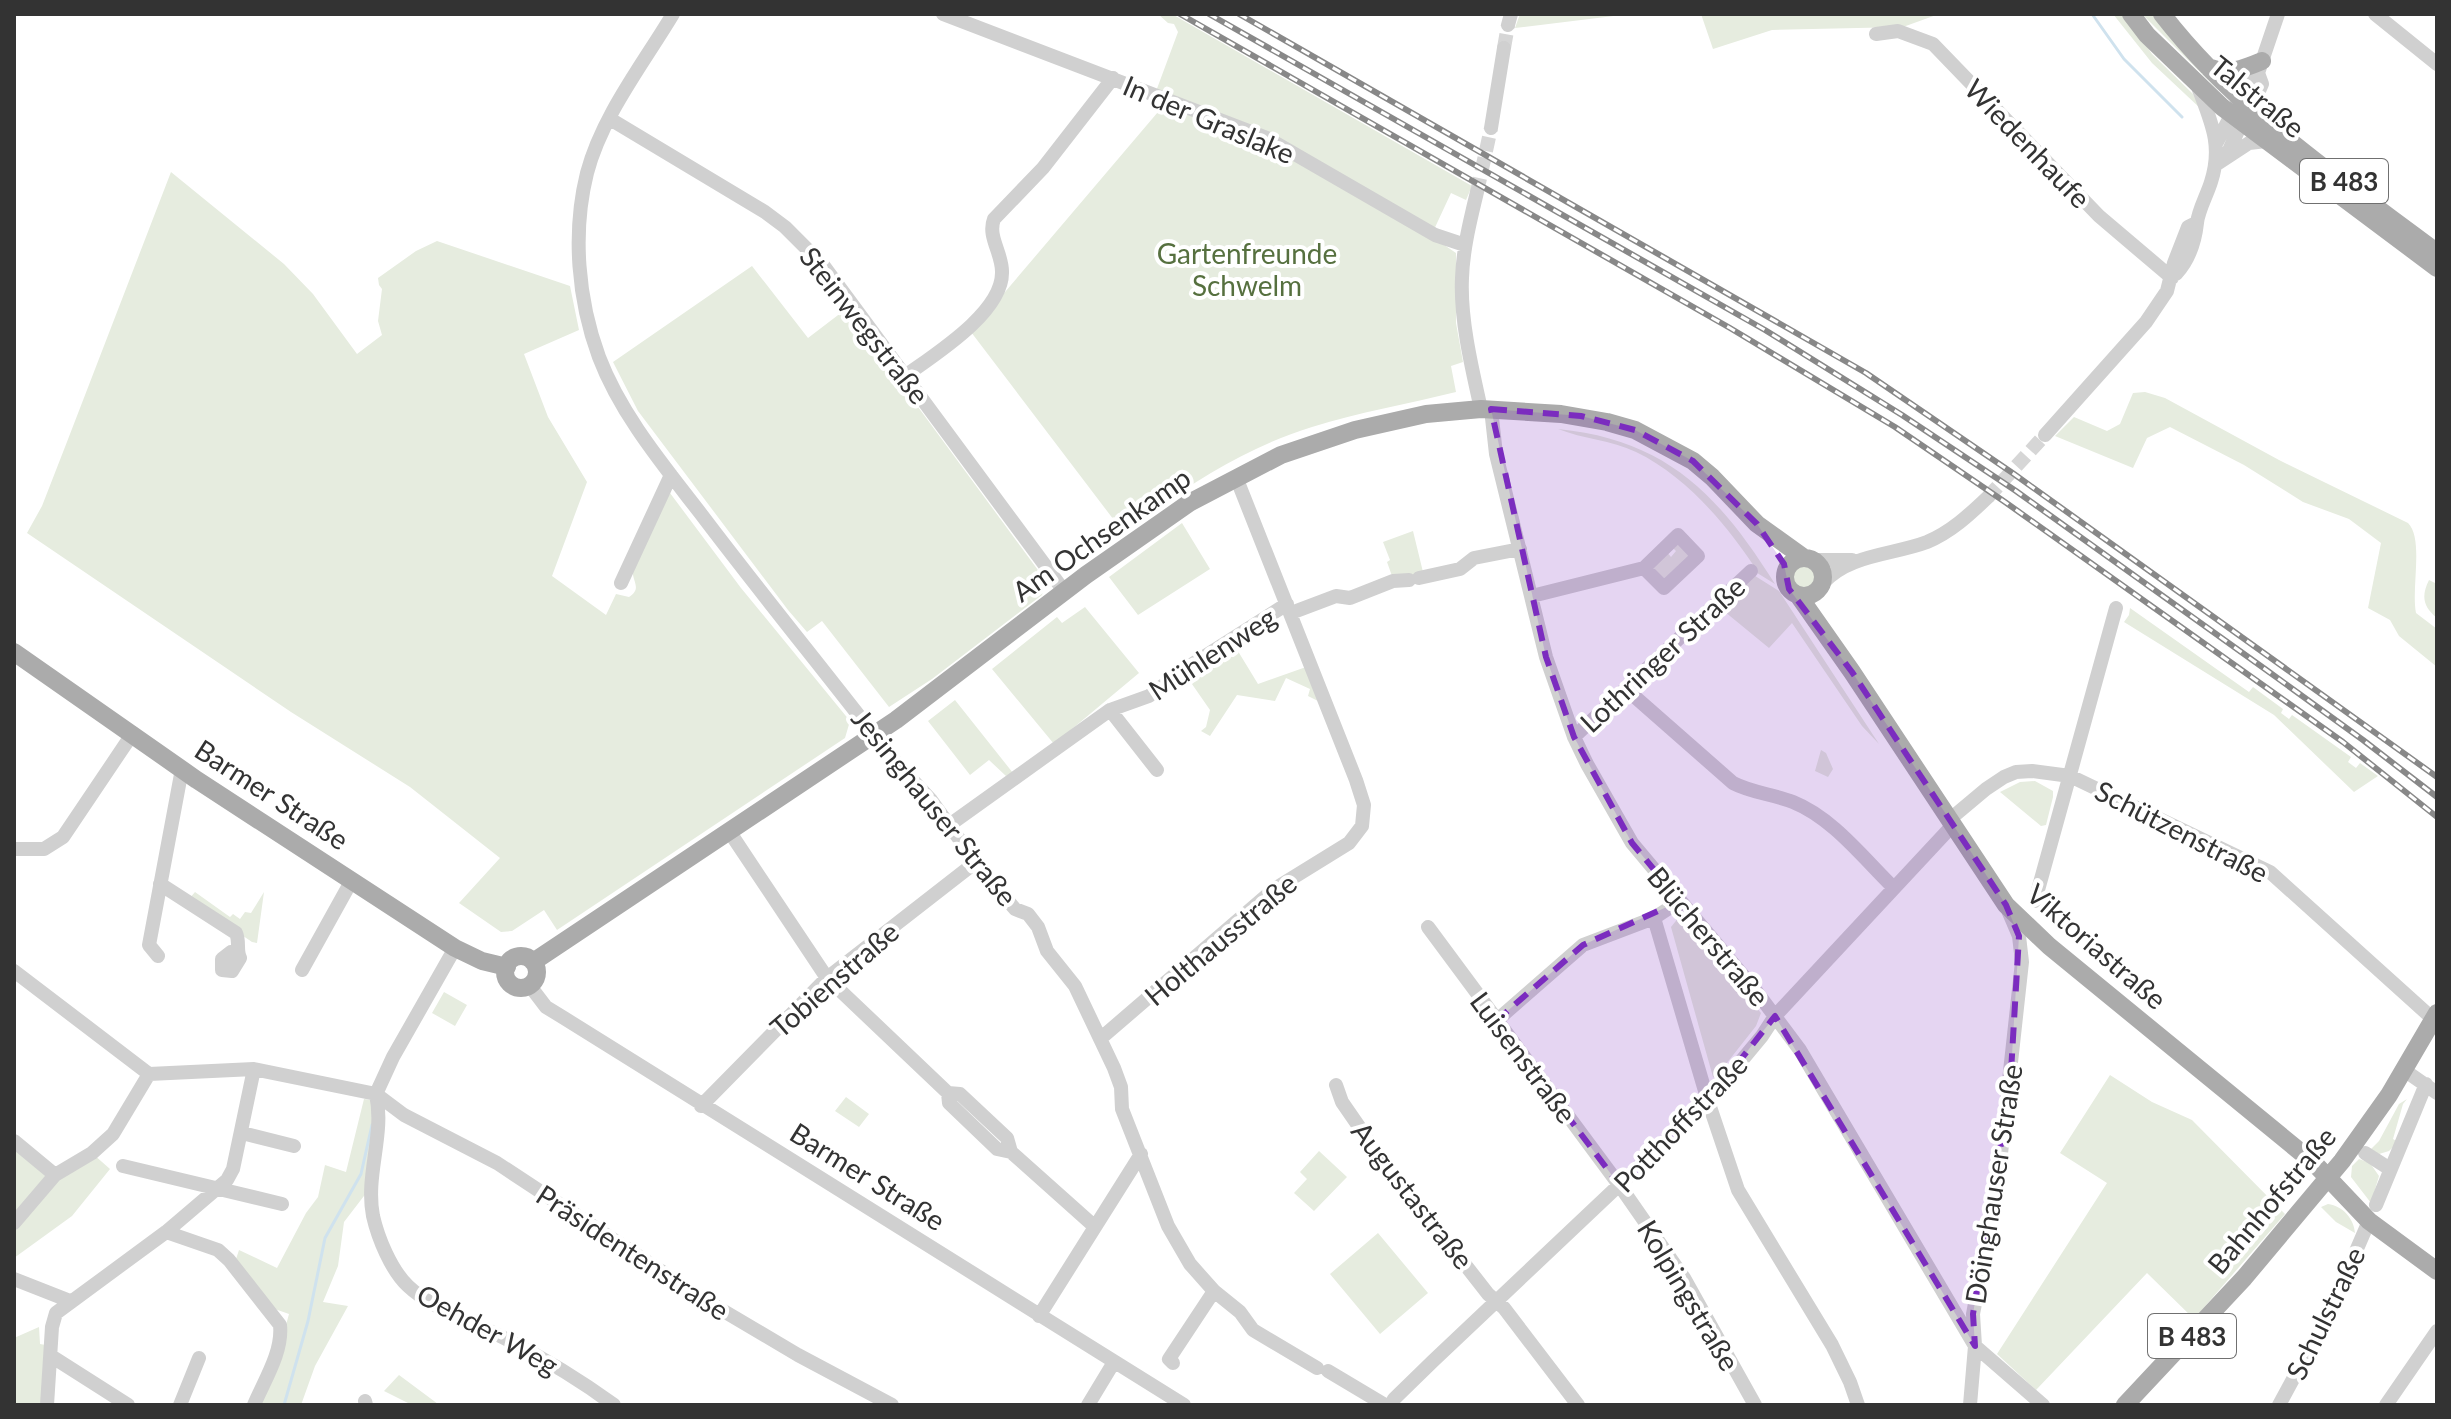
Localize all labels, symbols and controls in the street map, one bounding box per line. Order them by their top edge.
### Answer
street label: Talstraße [2204,48,2312,144]
street label: In der Graslake [1118,68,1300,170]
street label: Wiedenhaufe [1958,72,2098,214]
road number: B 483 [2300,159,2388,203]
park label: Gartenfreunde Schwelm [1157,236,1337,302]
street label: Steinwegstraße [793,240,937,410]
street label: Am Ochsenkamp [1005,460,1197,608]
street label: Lothringer Straße [1573,569,1751,739]
street label: Mühlenweg [1142,599,1282,707]
street label: Jesinghauser Straße [845,702,1025,912]
street label: Barmer Straße [189,732,355,856]
street label: Schützenstraße [2090,773,2274,889]
street label: Blücherstraße [1641,860,1777,1012]
street label: Holthausstraße [1137,866,1303,1012]
street label: Viktoriastraße [2020,876,2174,1016]
street label: Tobienstraße [763,914,905,1044]
street label: Luisenstraße [1464,985,1584,1129]
street label: Potthoffstraße [1606,1047,1754,1199]
street label: Döinghauser Straße [1957,1062,2029,1306]
street label: Barmer Straße [784,1115,952,1237]
street label: Augustastraße [1345,1115,1481,1275]
street label: Bahnhofstraße [2200,1120,2342,1280]
street label: Präsidentenstraße [530,1177,736,1327]
street label: Kolpingstraße [1631,1214,1747,1376]
street label: Schulstraße [2278,1241,2372,1385]
street label: Oehder Weg [411,1276,565,1382]
road number: B 483 [2148,1314,2236,1358]

